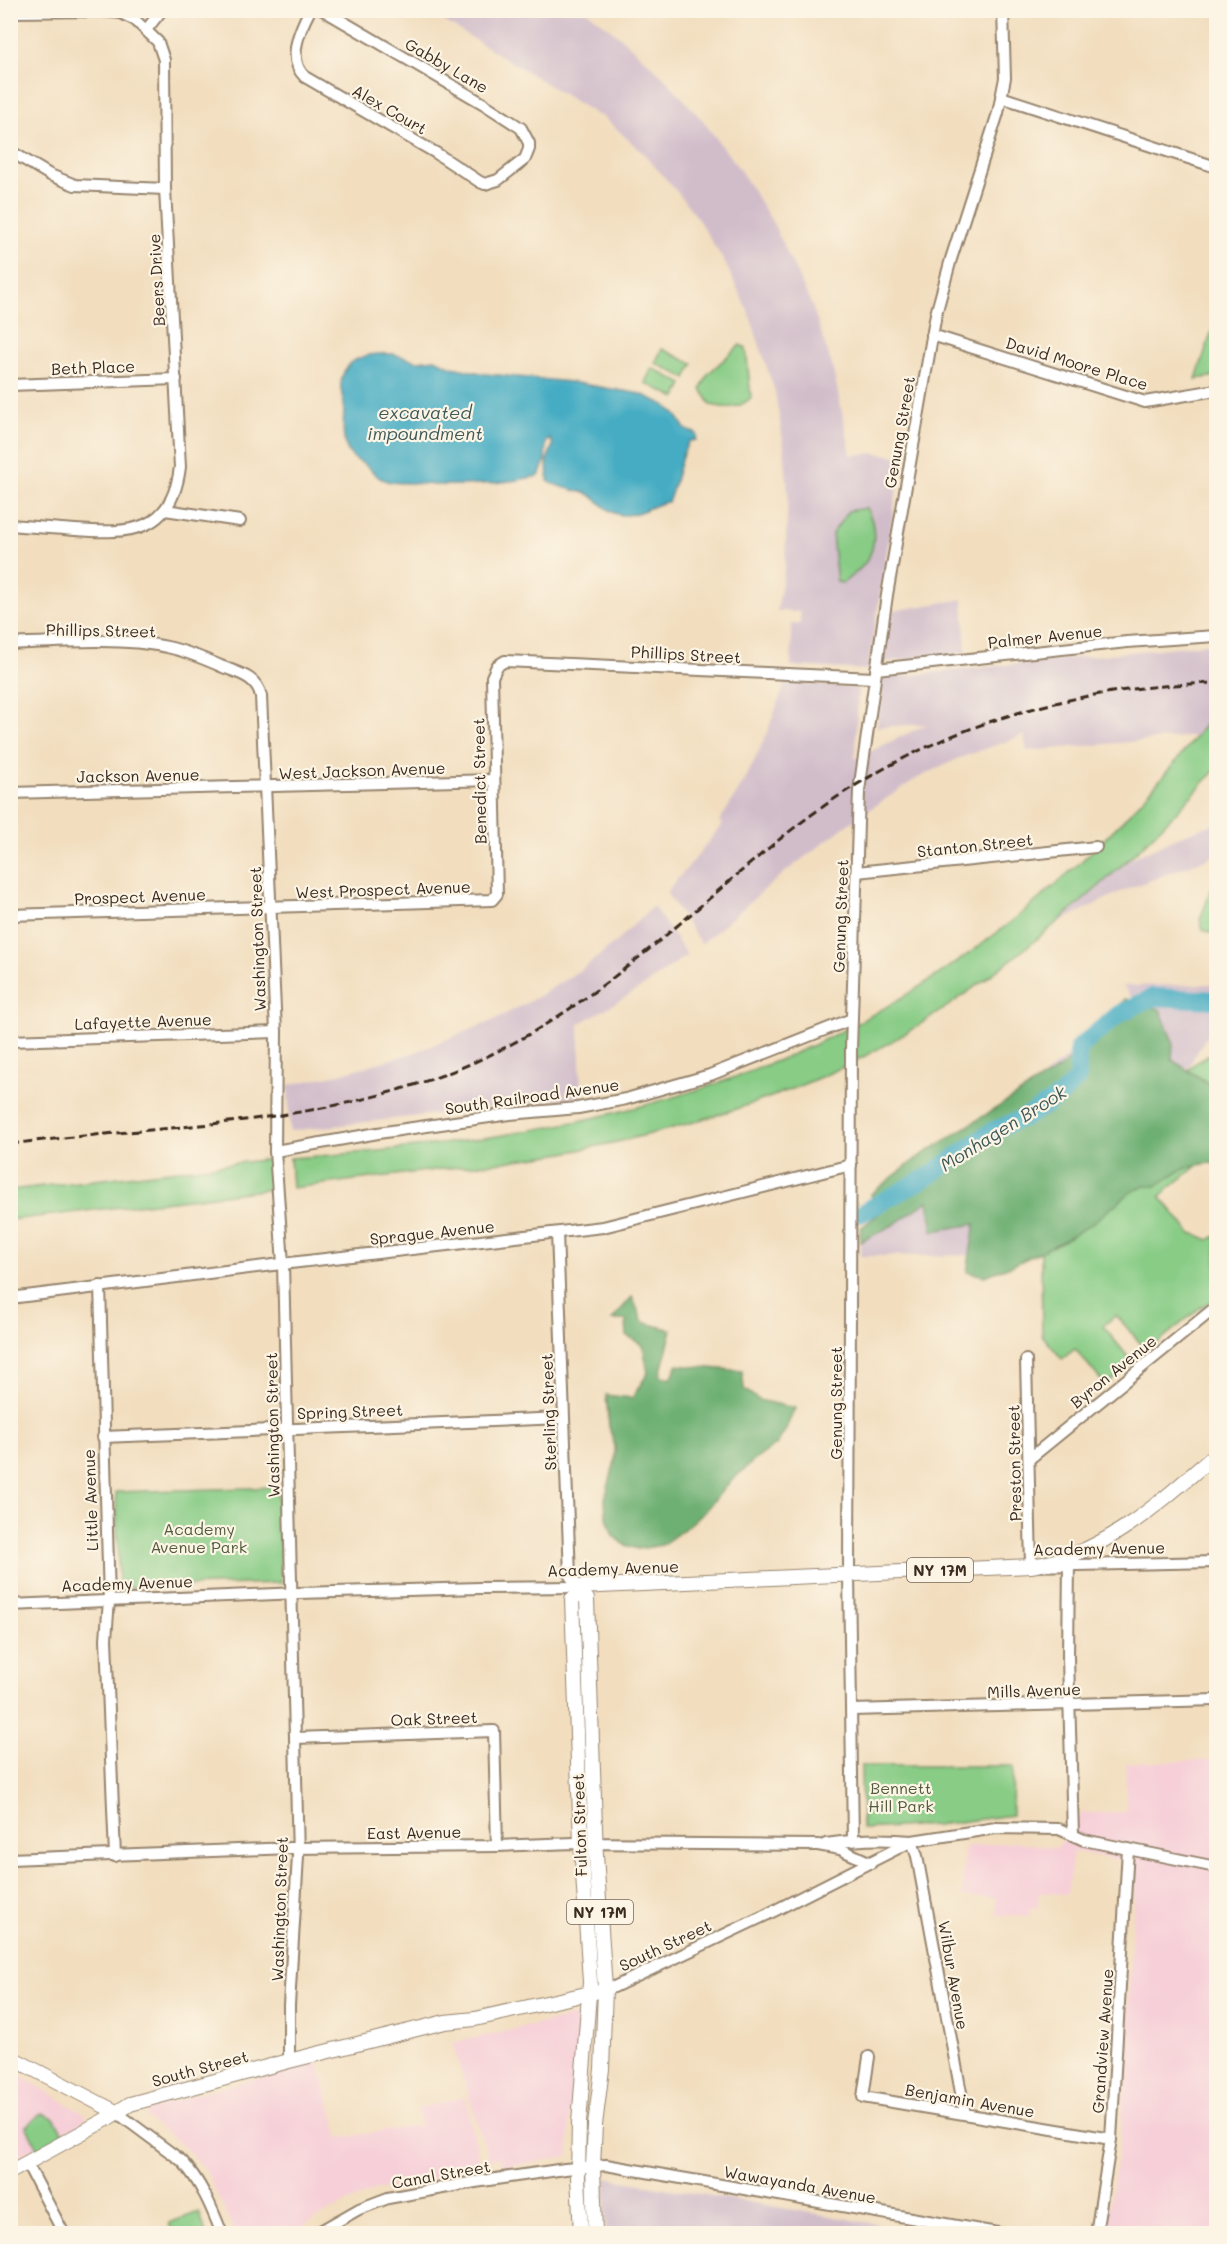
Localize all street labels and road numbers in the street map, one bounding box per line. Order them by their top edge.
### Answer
street label: Gabby Lane [402,33,492,97]
street label: Alex Court [349,79,431,139]
street label: Beers Drive [143,233,169,327]
street label: David Moore Place [1003,331,1151,395]
street label: Beth Place [51,355,135,379]
street label: Genung Street [879,374,919,490]
street label: Phillips Street [46,619,156,641]
street label: Palmer Avenue [987,620,1103,652]
street label: Phillips Street [630,641,742,667]
street label: Benedict Street [467,718,491,844]
street label: West Jackson Avenue [278,757,446,783]
street label: Jackson Avenue [76,763,200,787]
street label: Stanton Street [916,828,1034,862]
street label: Genung Street [828,859,852,973]
street label: Washington Street [244,866,270,1012]
street label: West Prospect Avenue [295,875,471,903]
street label: Prospect Avenue [74,883,206,909]
street label: Lafayette Avenue [74,1008,212,1034]
street label: South Railroad Avenue [444,1073,620,1119]
street label: Sprague Avenue [369,1215,495,1249]
street label: Byron Avenue [1066,1330,1160,1412]
street label: Genung Street [825,1346,846,1460]
street label: Washington Street [260,1352,284,1498]
street label: Sterling Street [535,1353,561,1471]
street label: Spring Street [297,1399,403,1423]
street label: Preston Street [1002,1404,1026,1522]
street label: Little Avenue [78,1449,102,1551]
street label: Academy Avenue [1033,1536,1165,1560]
street label: Academy Avenue [547,1555,679,1581]
road number: NY 17M [907,1558,973,1582]
street label: Academy Avenue [61,1570,193,1596]
street label: Mills Avenue [987,1678,1081,1702]
street label: Oak Street [390,1706,478,1730]
street label: Fulton Street [567,1773,591,1877]
street label: East Avenue [367,1821,461,1843]
street label: Washington Street [266,1836,292,1982]
road number: NY 17M [567,1900,633,1924]
street label: South Street [616,1914,714,1976]
street label: Wilbur Avenue [934,1919,974,2031]
street label: Grandview Avenue [1086,1968,1118,2114]
street label: South Street [149,2045,251,2091]
street label: Benjamin Avenue [904,2078,1036,2122]
street label: Canal Street [390,2155,492,2193]
street label: Wawayanda Avenue [722,2160,878,2208]

